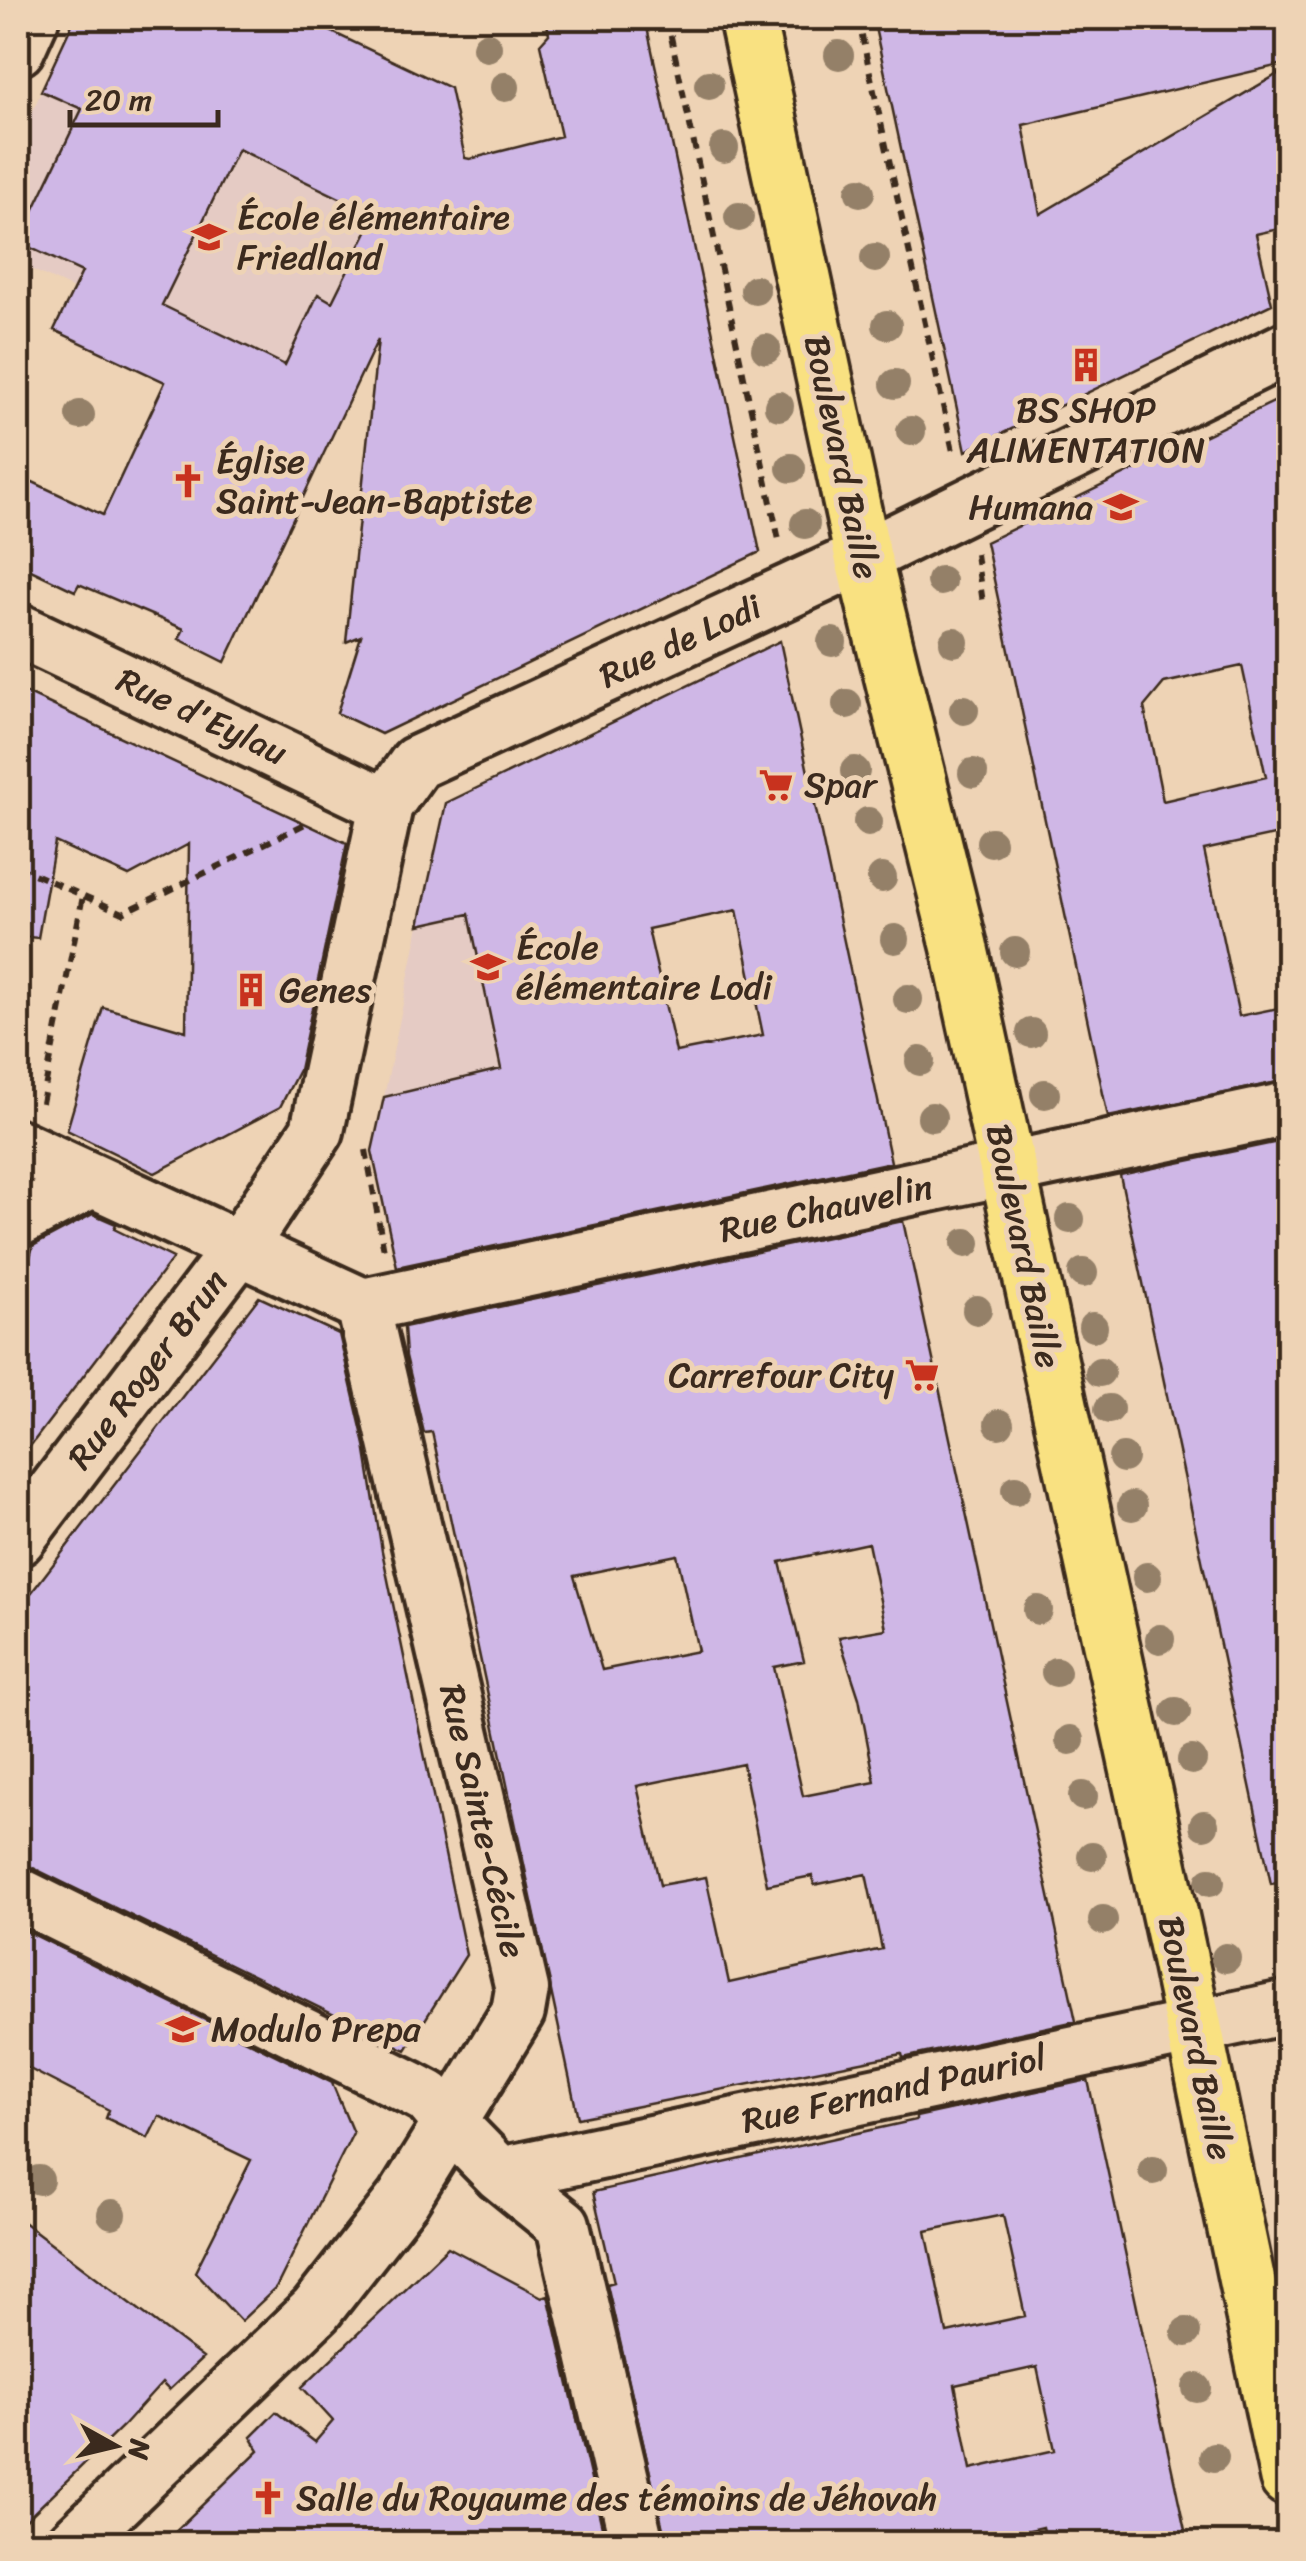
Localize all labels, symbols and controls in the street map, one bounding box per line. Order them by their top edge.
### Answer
scale bar [70,65,218,127]
text: 20 m [85,73,152,127]
place label: École élémentaire Friedland [237,186,510,288]
school or university icon: École élémentaire Friedland [190,218,228,256]
street label: Boulevard Baille [786,329,898,585]
building icon: BS SHOP ALIMENTATION [1067,346,1105,384]
place label: BS SHOP ALIMENTATION [966,379,1205,481]
place label: Église Saint-Jean-Baptiste [216,430,533,532]
church icon: Église Saint-Jean-Baptiste [169,462,207,500]
place label: Humana [969,476,1093,538]
school or university icon: Humana [1102,488,1140,526]
street label: Rue de Lodi [588,576,773,706]
street label: Rue d'Eylau [106,649,298,783]
place label: Spar [804,754,879,816]
supermarket icon: Spar [757,766,795,804]
place label: École élémentaire Lodi [516,916,773,1018]
school or university icon: École élémentaire Lodi [469,948,507,986]
place label: Genes [279,959,372,1021]
building icon: Genes [232,971,270,1009]
street label: Boulevard Baille [968,1118,1080,1374]
street label: Rue Chauvelin [714,1155,938,1261]
street label: Rue Roger Brun [50,1255,244,1483]
place label: Carrefour City [668,1344,894,1406]
supermarket icon: Carrefour City [903,1356,941,1394]
street label: Rue Sainte-Cécile [421,1678,545,1964]
street label: Boulevard Baille [1140,1910,1252,2166]
place label: Modulo Prepa [211,1998,421,2060]
school or university icon: Modulo Prepa [164,2010,202,2048]
street label: Rue Fernand Pauriol [736,2026,1053,2152]
north arrow [65,2396,165,2496]
text: N [114,2435,165,2463]
place label: Salle du Royaume des témoins de Jéhovah [296,2467,937,2529]
church icon: Salle du Royaume des témoins de Jéhovah [249,2479,287,2517]

